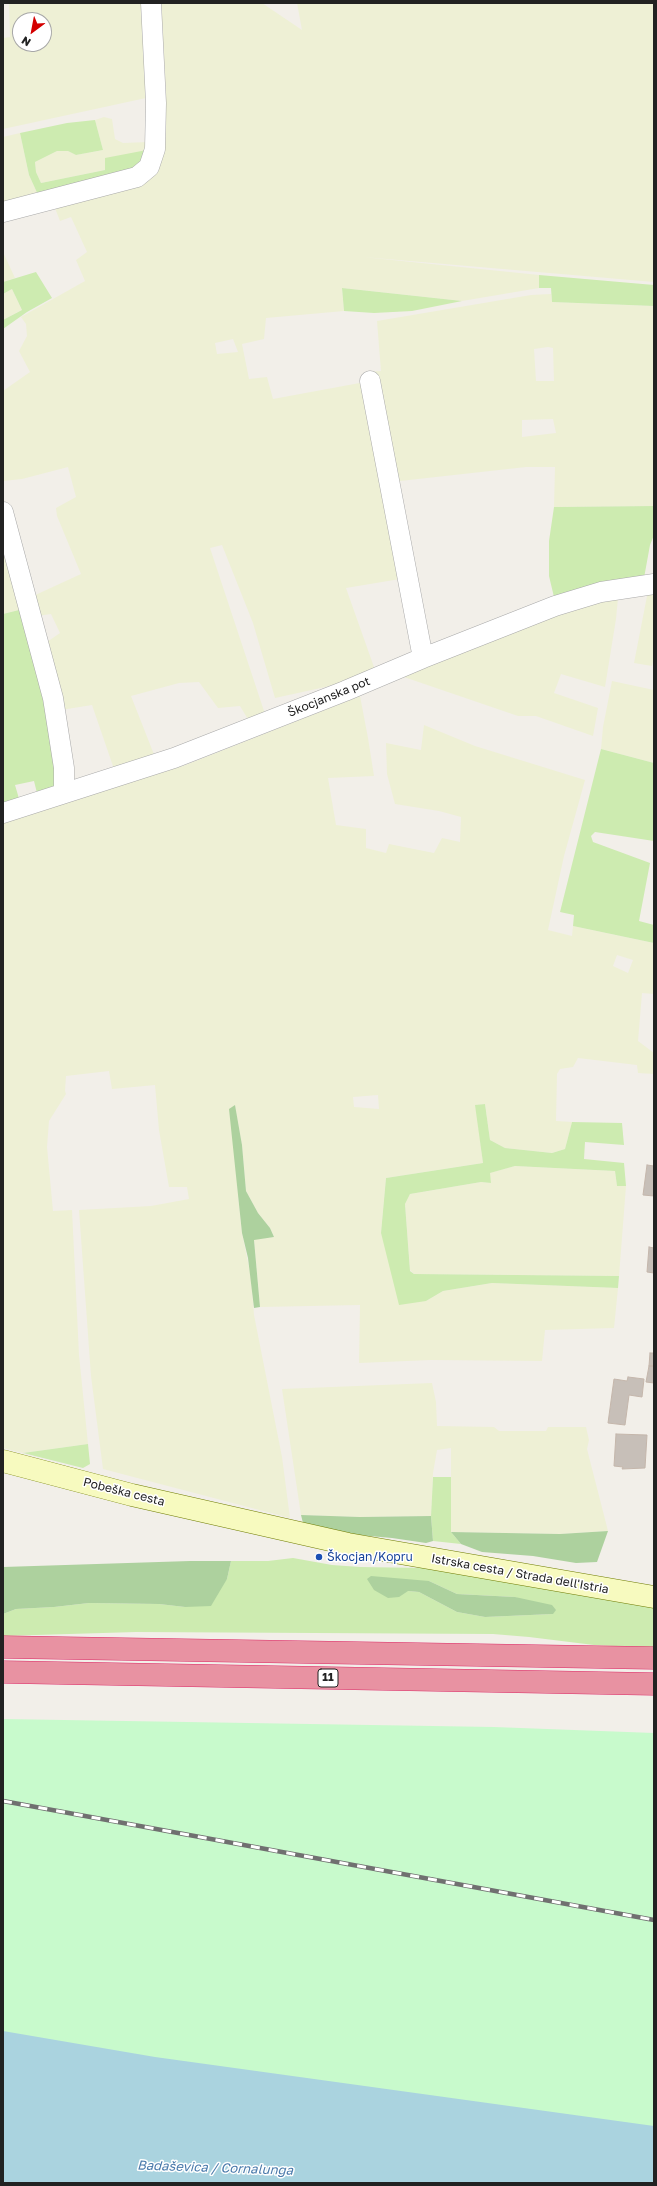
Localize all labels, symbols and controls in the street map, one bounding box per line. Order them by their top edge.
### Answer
north arrow [12,12,52,52]
text: N [19,34,33,49]
street label: Škocjanska pot [286,674,372,720]
street label: Pobeška cesta [82,1475,166,1509]
place label: Škocjan/Kopru [327,1550,413,1564]
street label: Istrska cesta / Strada dell'Istria [430,1551,610,1597]
marker: Škocjan/Kopru [314,1552,324,1562]
road number: 11 [318,1669,338,1687]
water label: Badaševica / Cornalunga [137,2157,293,2179]

